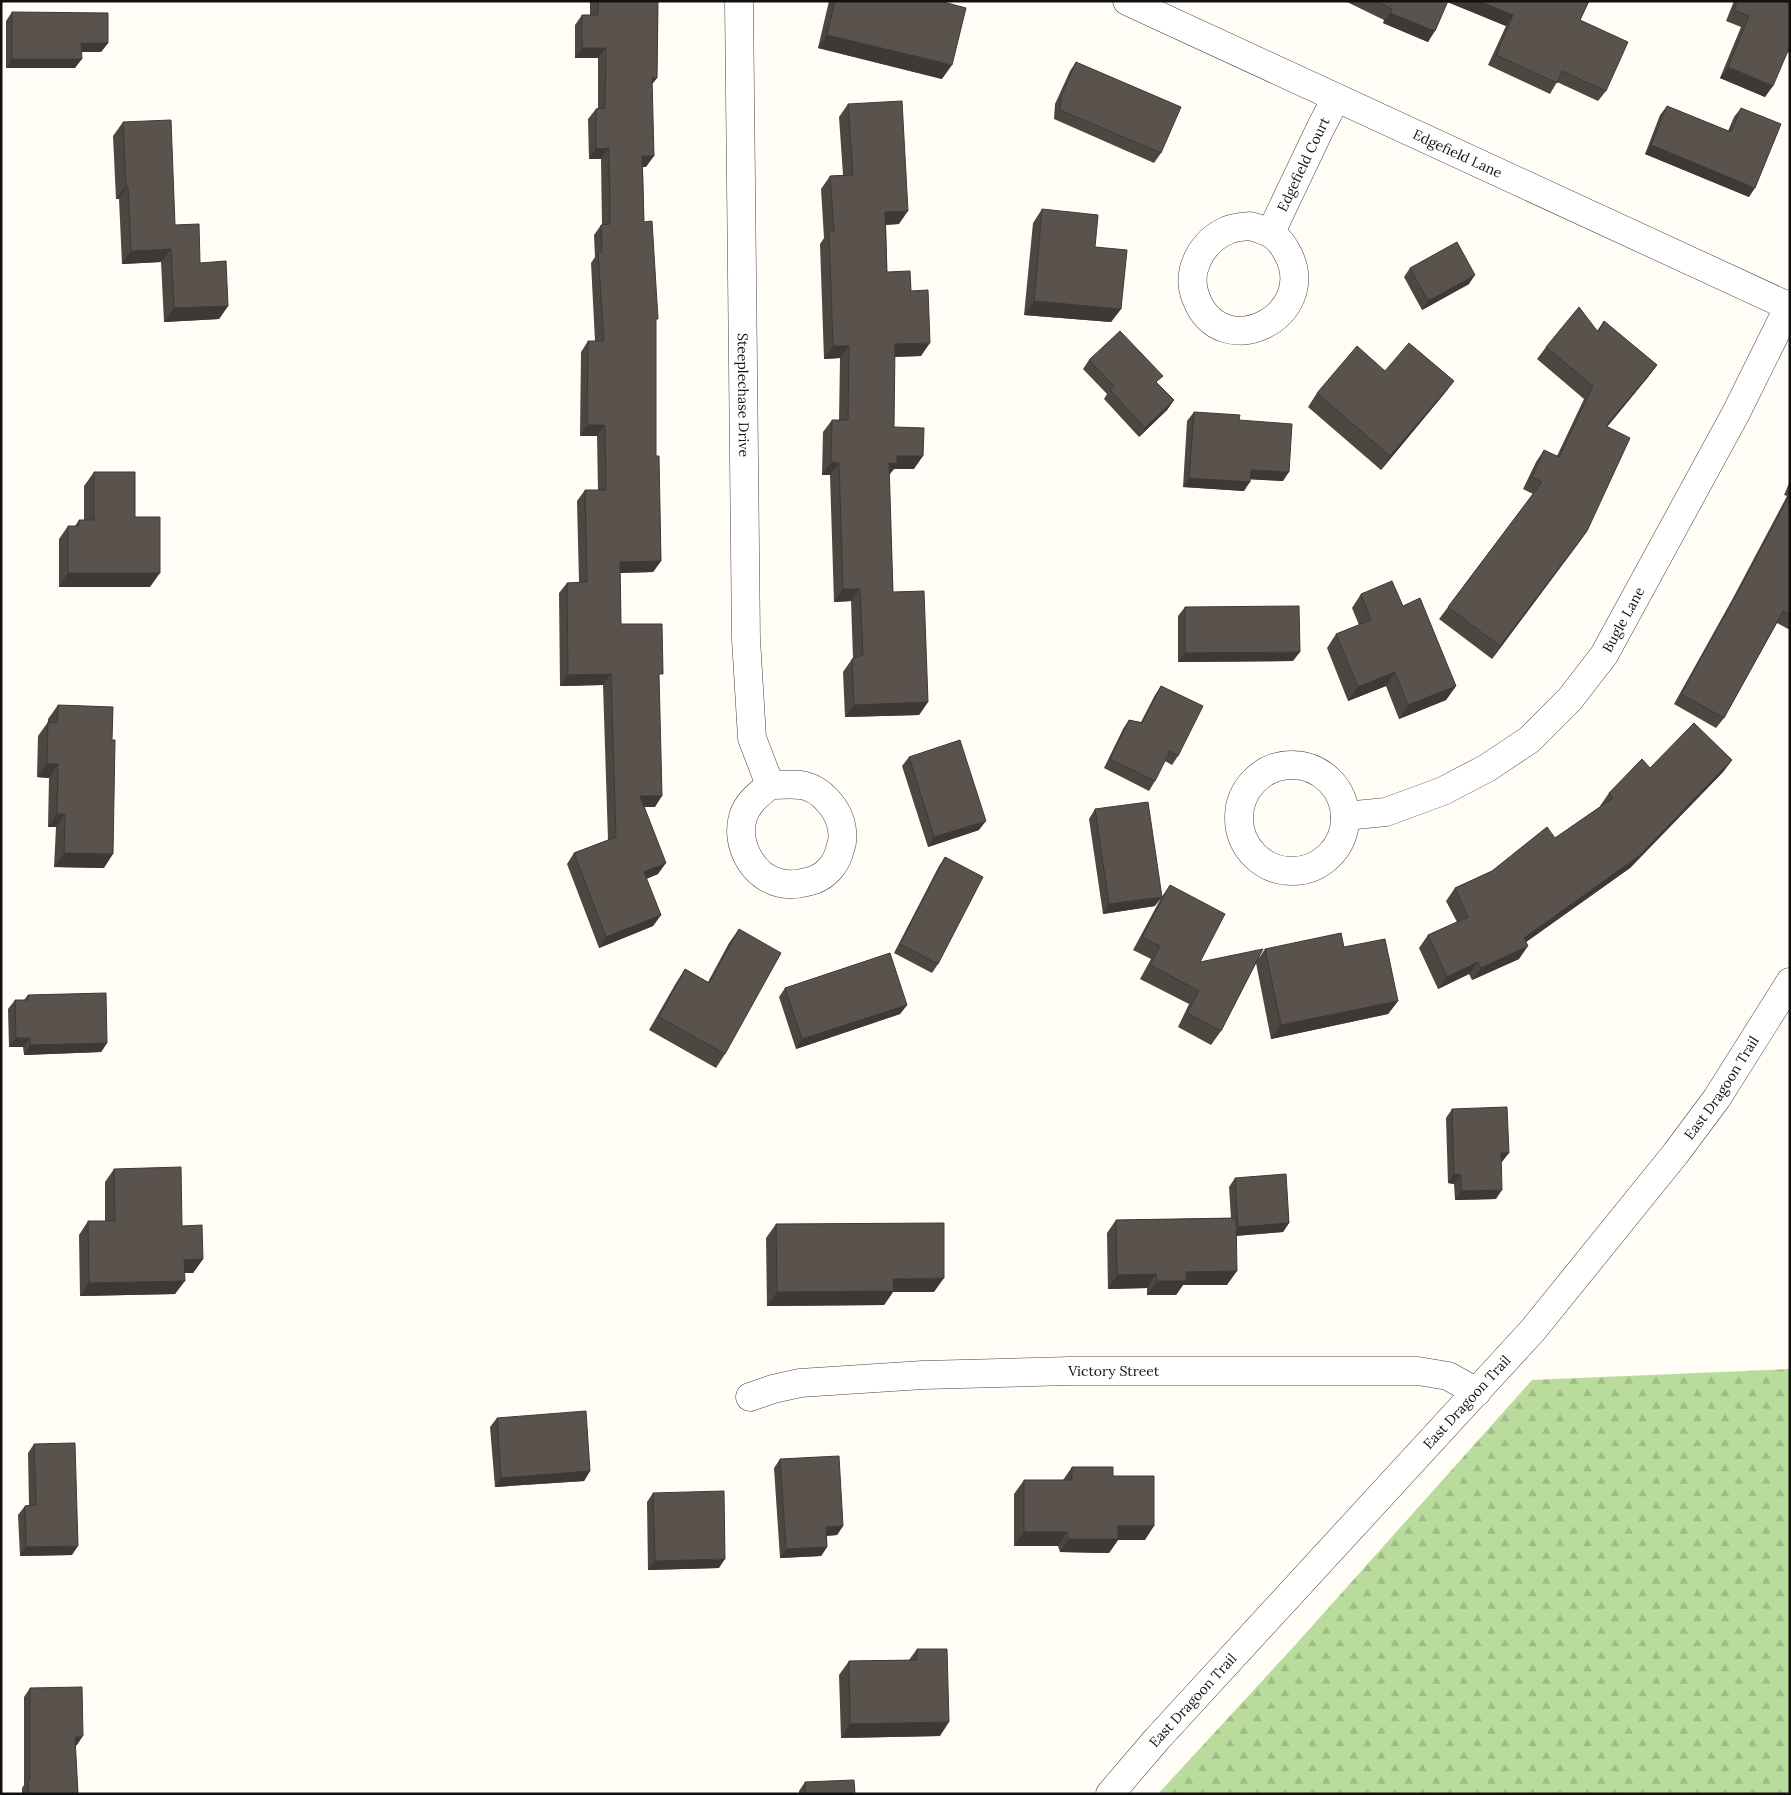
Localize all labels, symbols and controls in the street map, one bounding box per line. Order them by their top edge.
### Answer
street label: Edgefield Court [1273,114,1334,214]
street label: Edgefield Lane [1410,125,1505,182]
street label: Steeplechase Drive [734,333,753,457]
street label: Bugle Lane [1598,583,1649,655]
street label: East Dragoon Trail [1680,1033,1763,1143]
street label: East Dragoon Trail [1419,1351,1514,1453]
street label: Victory Street [1067,1362,1160,1380]
street label: East Dragoon Trail [1145,1649,1240,1751]

